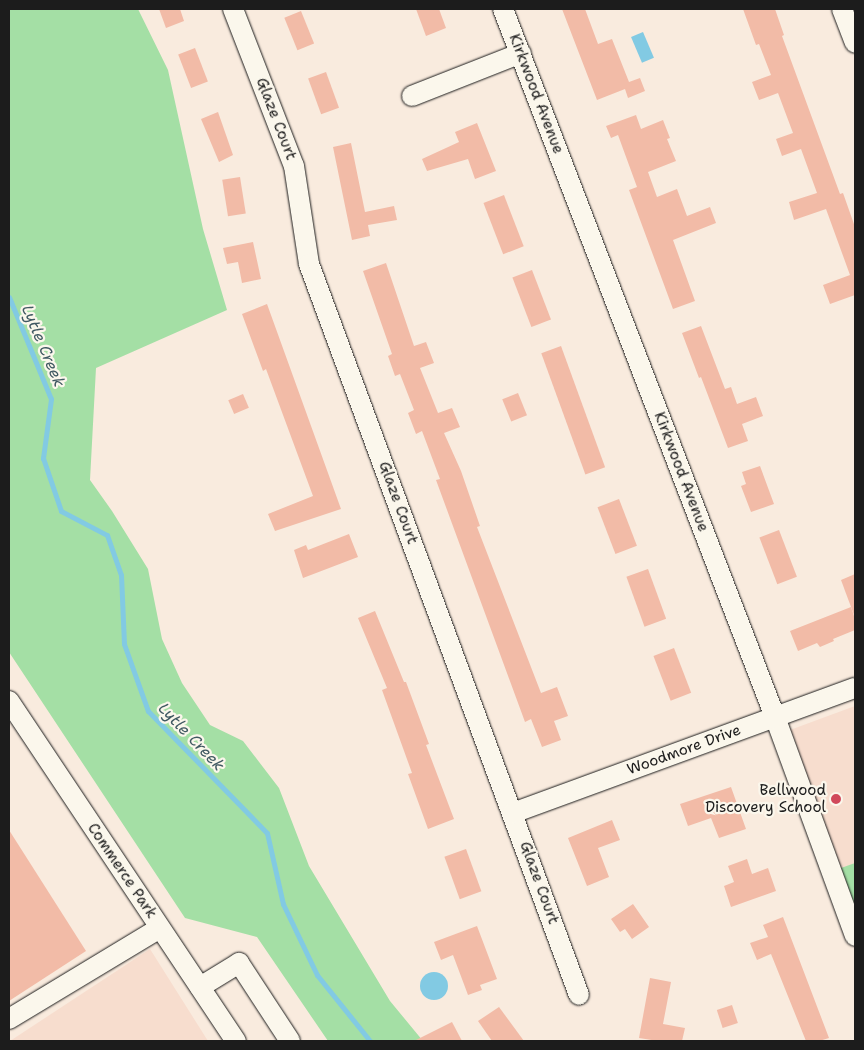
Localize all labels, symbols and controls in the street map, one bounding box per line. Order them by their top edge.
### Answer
street label: Kirkwood Avenue [505,31,567,157]
street label: Glaze Court [252,75,300,163]
water label: Lytle Creek [17,302,69,390]
street label: Kirkwood Avenue [650,409,712,535]
street label: Glaze Court [375,459,421,547]
water label: Lytle Creek [154,699,228,775]
street label: Woodmore Drive [625,721,743,779]
place label: Bellwood Discovery School [705,781,826,816]
marker: Bellwood Discovery School [830,793,842,805]
street label: Commerce Park [83,820,161,922]
street label: Glaze Court [516,839,562,927]

